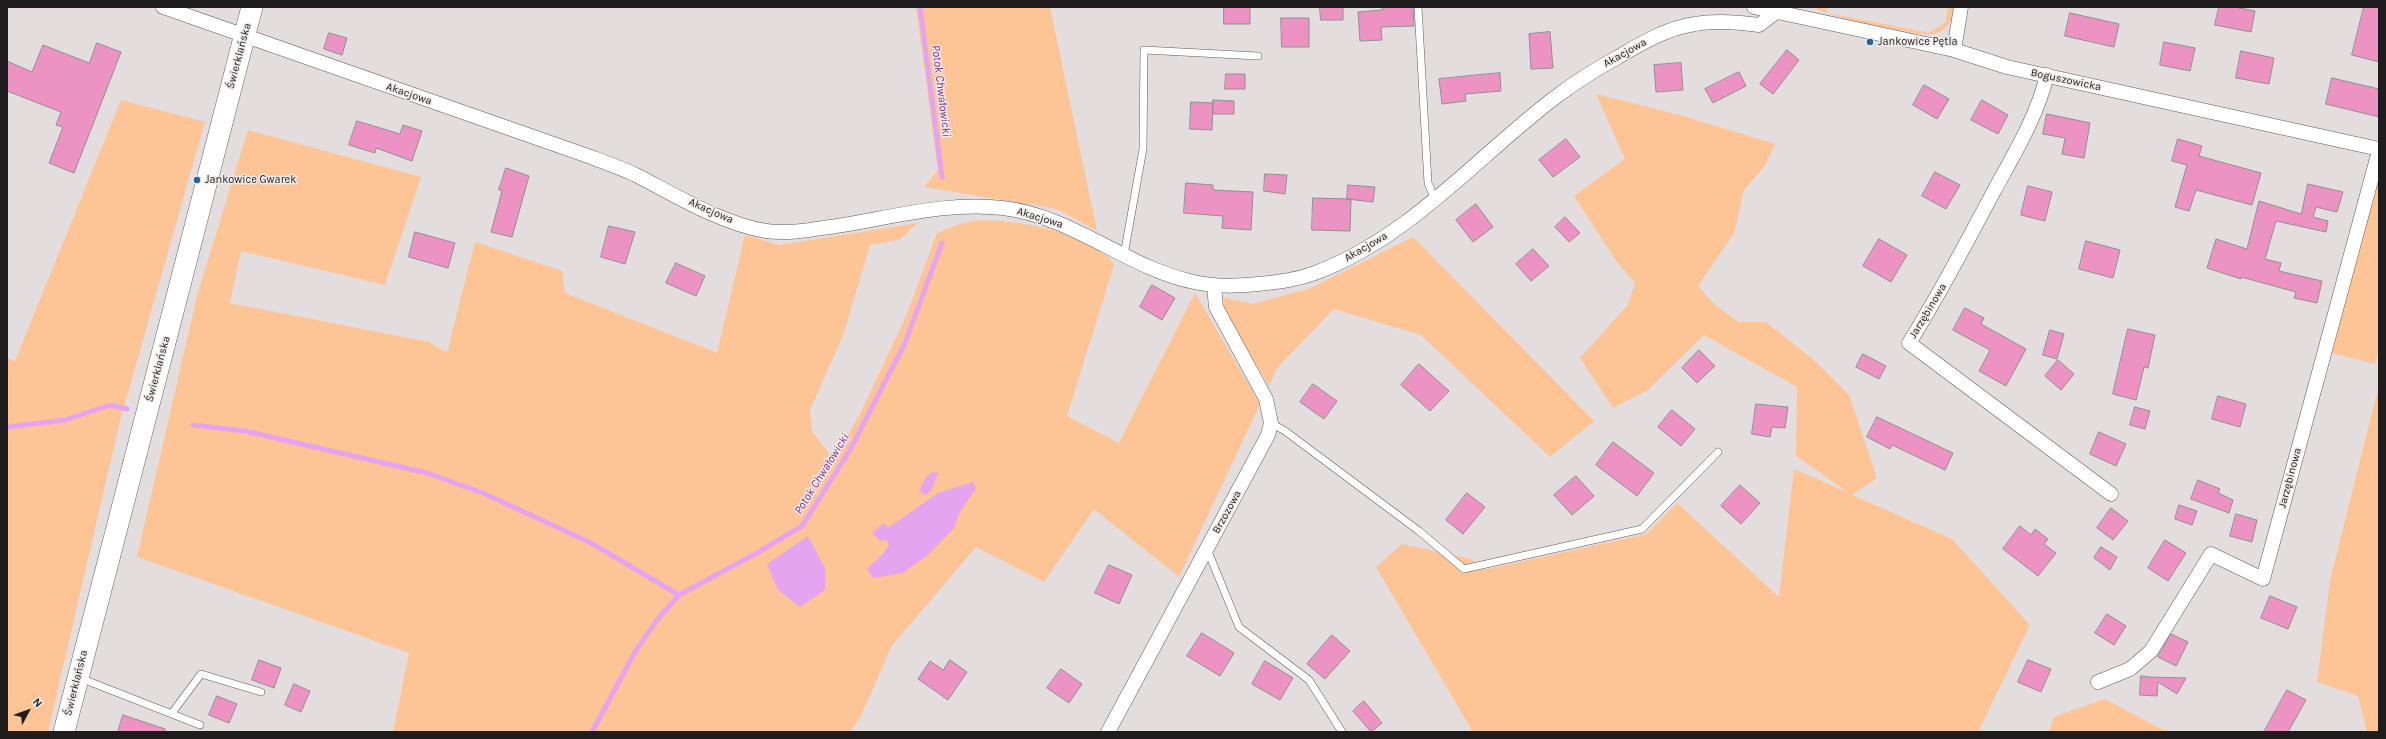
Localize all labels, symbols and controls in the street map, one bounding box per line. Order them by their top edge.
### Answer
street label: Świerklańska [224,22,254,90]
place label: Jankowice Pętla [1878,35,1958,49]
street label: Akacjowa [1601,36,1649,70]
marker: Jankowice Pętla [1865,37,1875,47]
water label: Potok Chwałowicki [928,44,954,138]
street label: Boguszowicka [2029,66,2103,94]
street label: Akacjowa [384,80,434,108]
place label: Jankowice Gwarek [205,173,296,187]
marker: Jankowice Gwarek [192,175,202,185]
street label: Akacjowa [687,195,735,227]
street label: Akacjowa [1015,205,1065,231]
street label: Akacjowa [1342,229,1390,265]
street label: Jarzębinowa [1906,281,1950,341]
street label: Świerklańska [143,335,173,403]
water label: Potok Chwałowicki [791,431,853,517]
street label: Jarzębinowa [2276,446,2304,510]
street label: Brzozowa [1210,488,1244,536]
street label: Świerklańska [61,649,91,717]
north arrow [8,691,48,731]
text: N [30,696,45,710]

